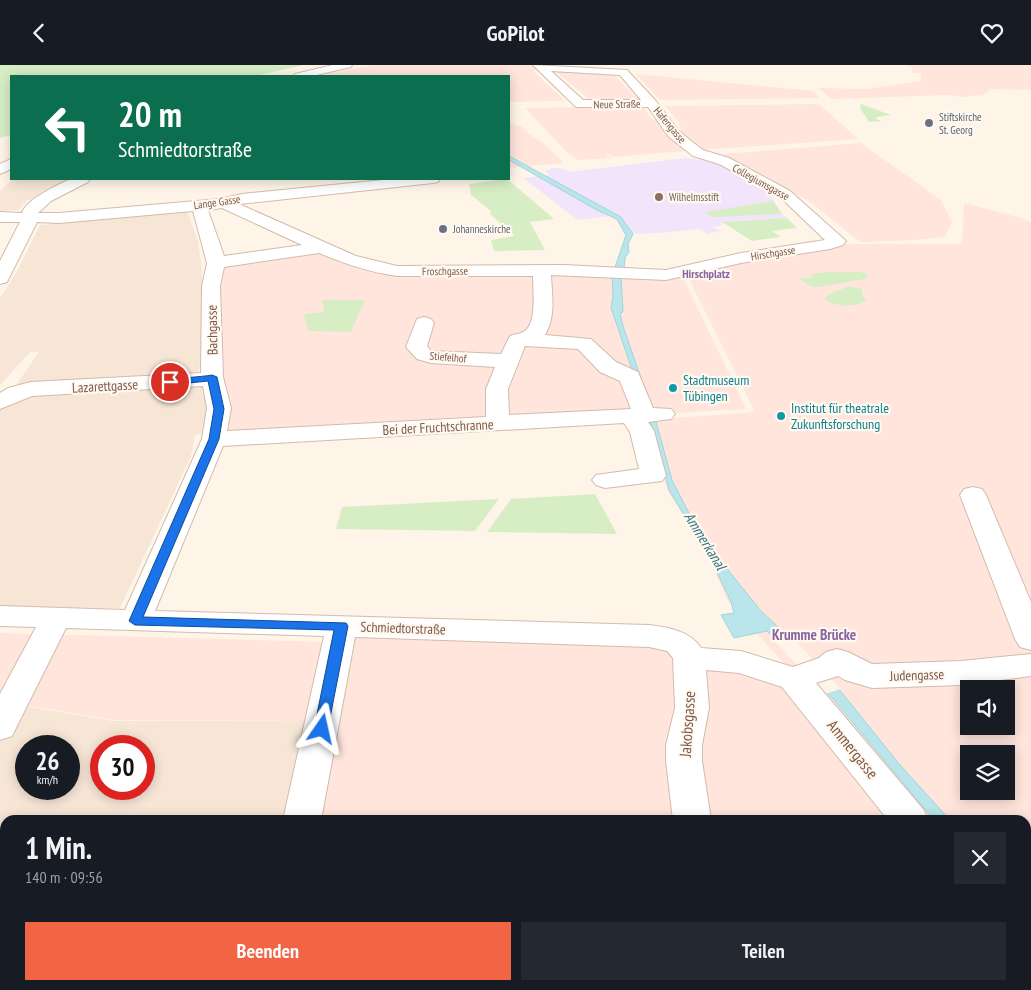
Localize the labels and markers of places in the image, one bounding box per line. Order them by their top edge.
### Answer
place label: Stiftskirche St. Georg [939,110,982,137]
marker: Stiftskirche St. Georg [923,117,935,129]
place label: Wilhelmsstift [669,190,719,204]
marker: Wilhelmsstift [653,191,665,203]
place label: Johanneskirche [452,222,511,236]
marker: Johanneskirche [437,223,449,235]
pin [149,361,191,403]
place label: Stadtmuseum Tübingen [683,371,749,405]
marker: Stadtmuseum Tübingen [667,382,679,394]
place label: Institut für theatrale Zukunftsforschung [791,399,889,433]
marker: Institut für theatrale Zukunftsforschung [775,410,787,422]

